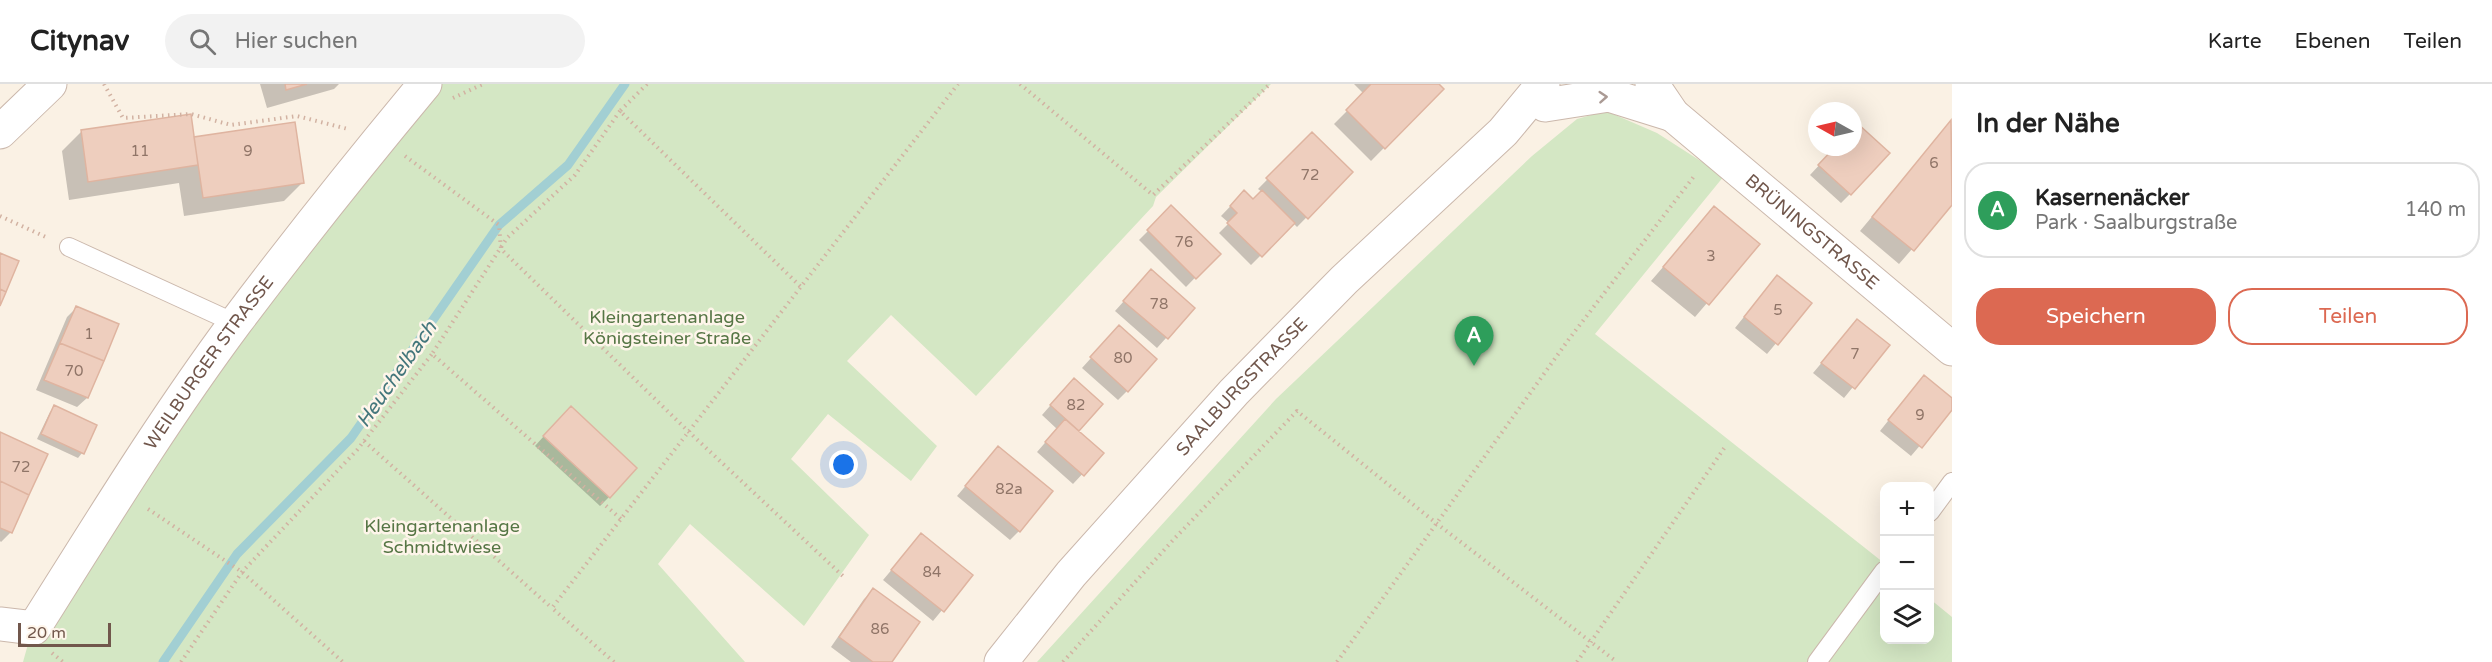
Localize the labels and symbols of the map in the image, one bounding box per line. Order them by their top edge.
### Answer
one-way arrow [1598,91,1607,104]
north arrow [1808,102,1862,156]
house number: 11 [131,142,149,160]
house number: 9 [243,142,253,160]
house number: 6 [1929,154,1939,172]
house number: 72 [1301,166,1319,184]
street label: BRÜNINGSTRASSE [1741,169,1884,294]
house number: 76 [1175,233,1193,251]
house number: 3 [1706,247,1716,265]
street label: WEILBURGER STRASSE [139,271,278,454]
house number: 78 [1150,295,1168,313]
house number: 5 [1773,301,1783,319]
park label: Kleingartenanlage Königsteiner Straße [583,306,751,349]
street label: SAALBURGSTRASSE [1171,313,1312,460]
water label: Heuchelbach [351,316,443,432]
pin: A [1454,316,1494,366]
house number: 1 [84,325,94,343]
house number: 7 [1850,345,1860,363]
house number: 80 [1114,349,1132,367]
house number: 70 [65,362,83,380]
house number: 82 [1067,396,1085,414]
house number: 9 [1915,406,1925,424]
your location [829,450,858,479]
house number: 72 [12,458,30,476]
house number: 82a [995,480,1023,498]
park label: Kleingartenanlage Schmidtwiese [364,515,520,558]
house number: 84 [923,563,941,581]
scale bar [18,620,111,648]
house number: 86 [871,620,889,638]

